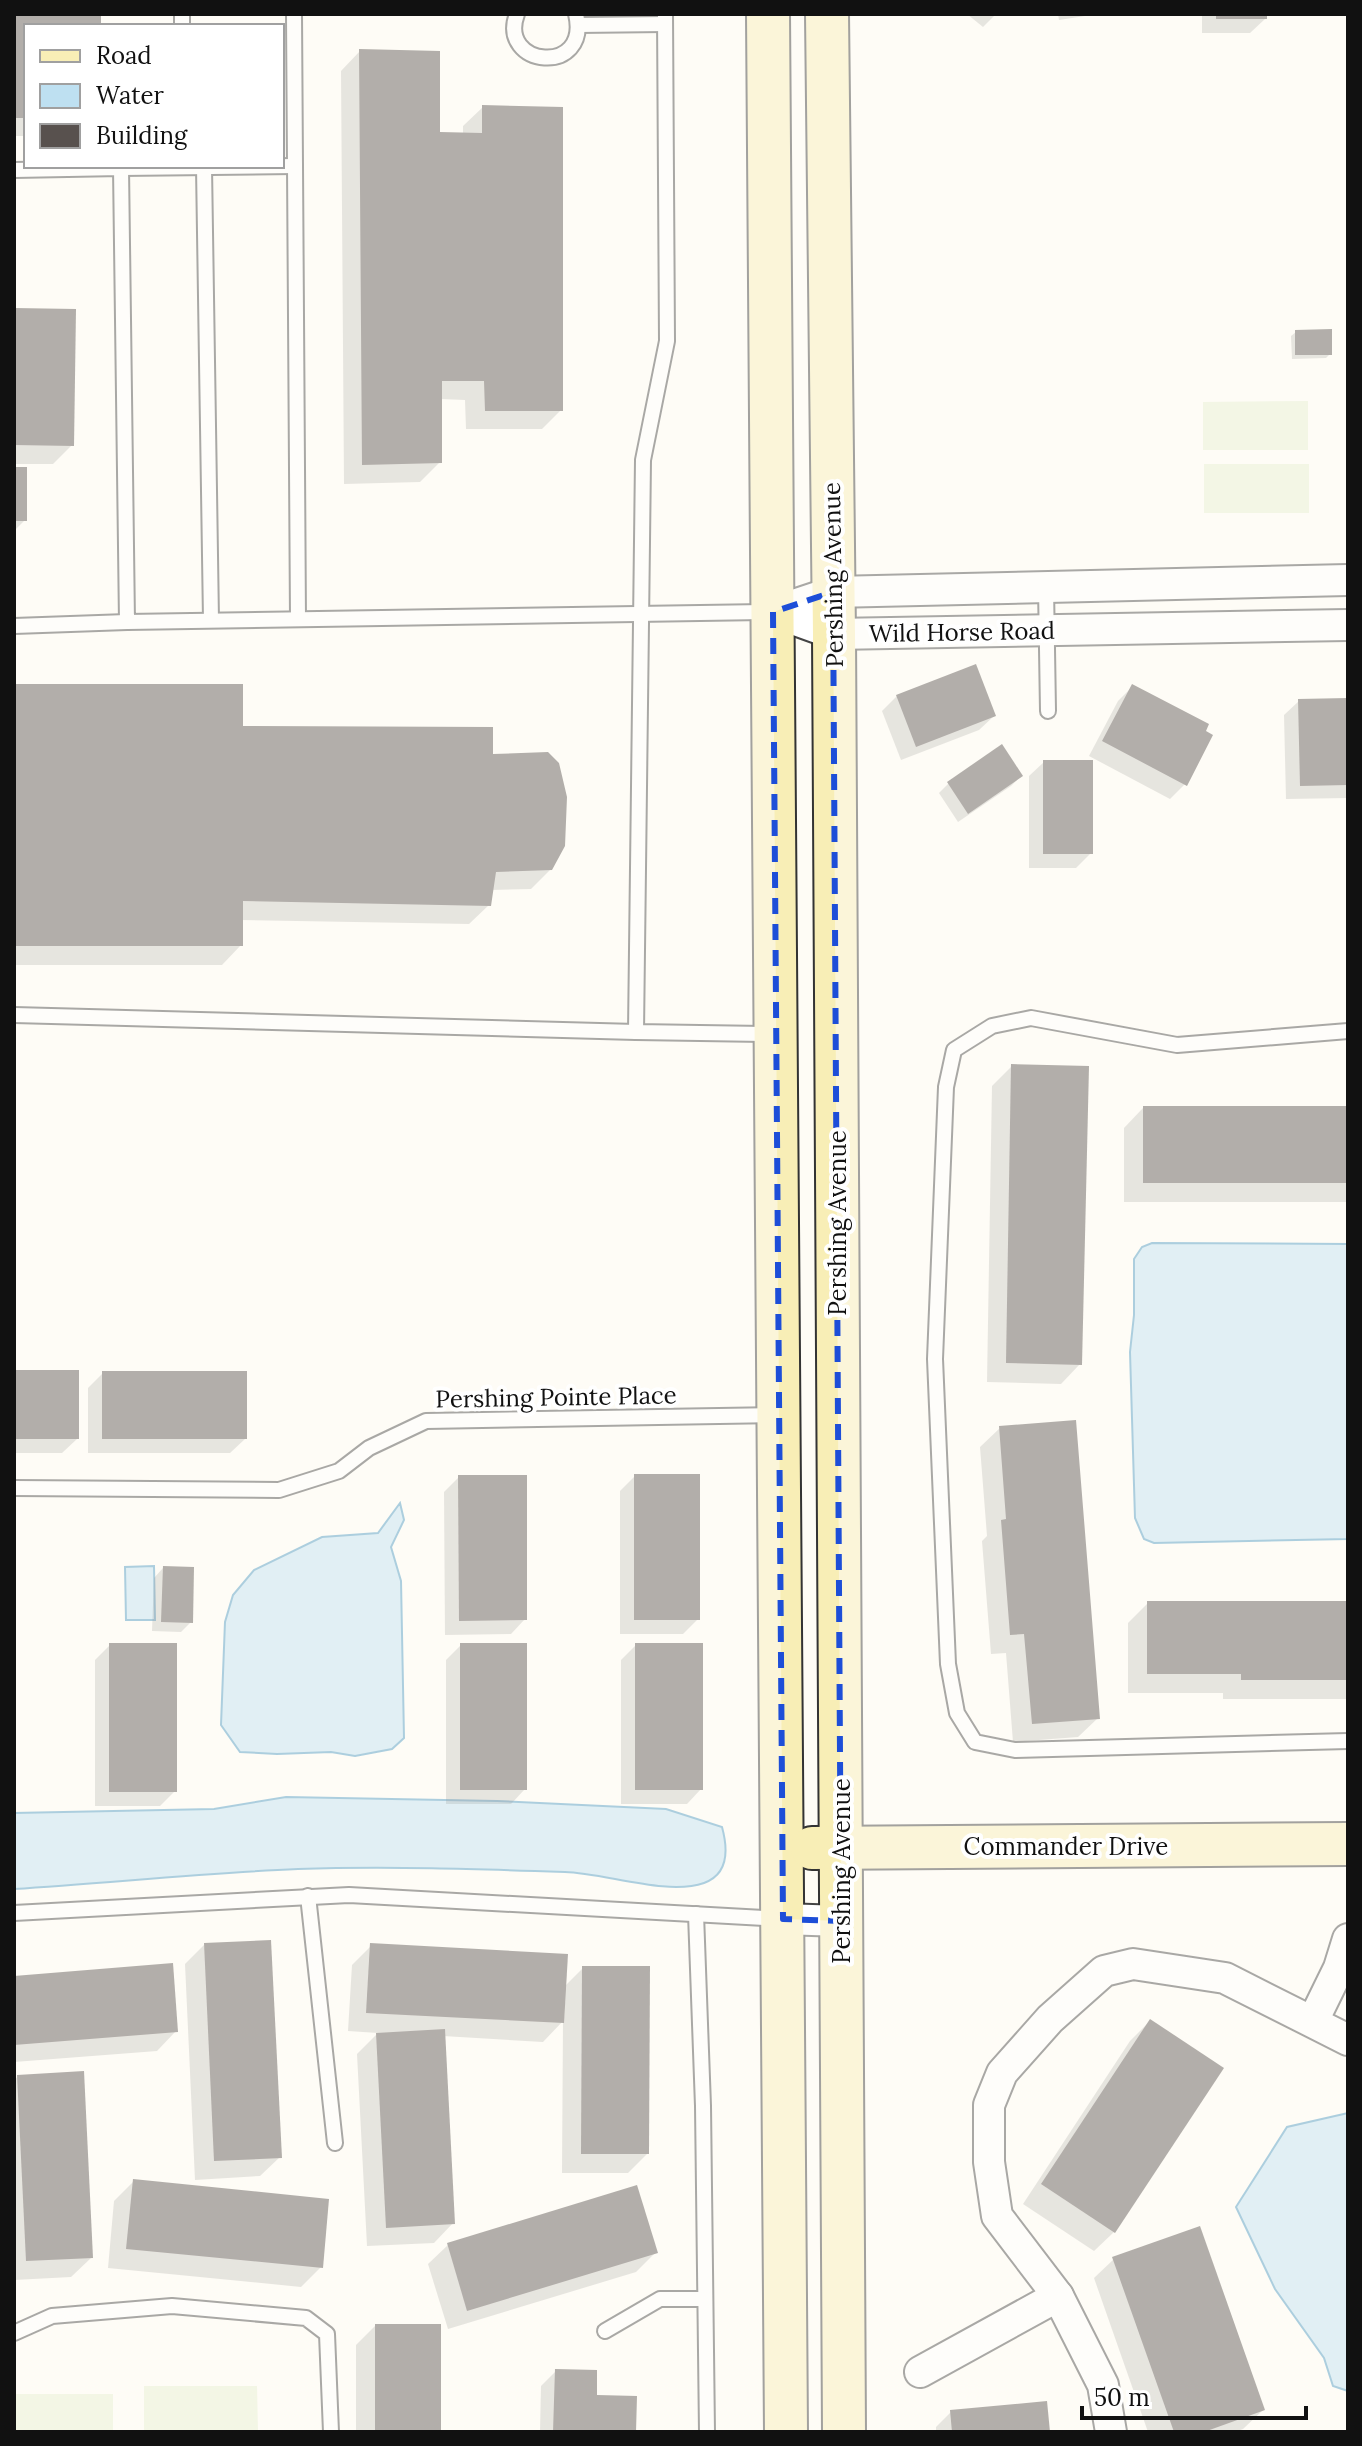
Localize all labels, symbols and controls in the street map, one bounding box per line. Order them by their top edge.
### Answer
legend [24,24,284,168]
text: Road [96,40,152,71]
text: Water [96,80,164,111]
text: Building [96,120,188,151]
street label: Pershing Avenue [816,482,850,668]
street label: Wild Horse Road [869,615,1055,649]
street label: Pershing Avenue [822,1130,853,1316]
street label: Pershing Pointe Place [435,1379,677,1415]
street label: Pershing Avenue [826,1778,857,1964]
street label: Commander Drive [964,1831,1168,1862]
scale bar [1082,2370,1306,2420]
text: 50 m [1094,2382,1150,2413]

